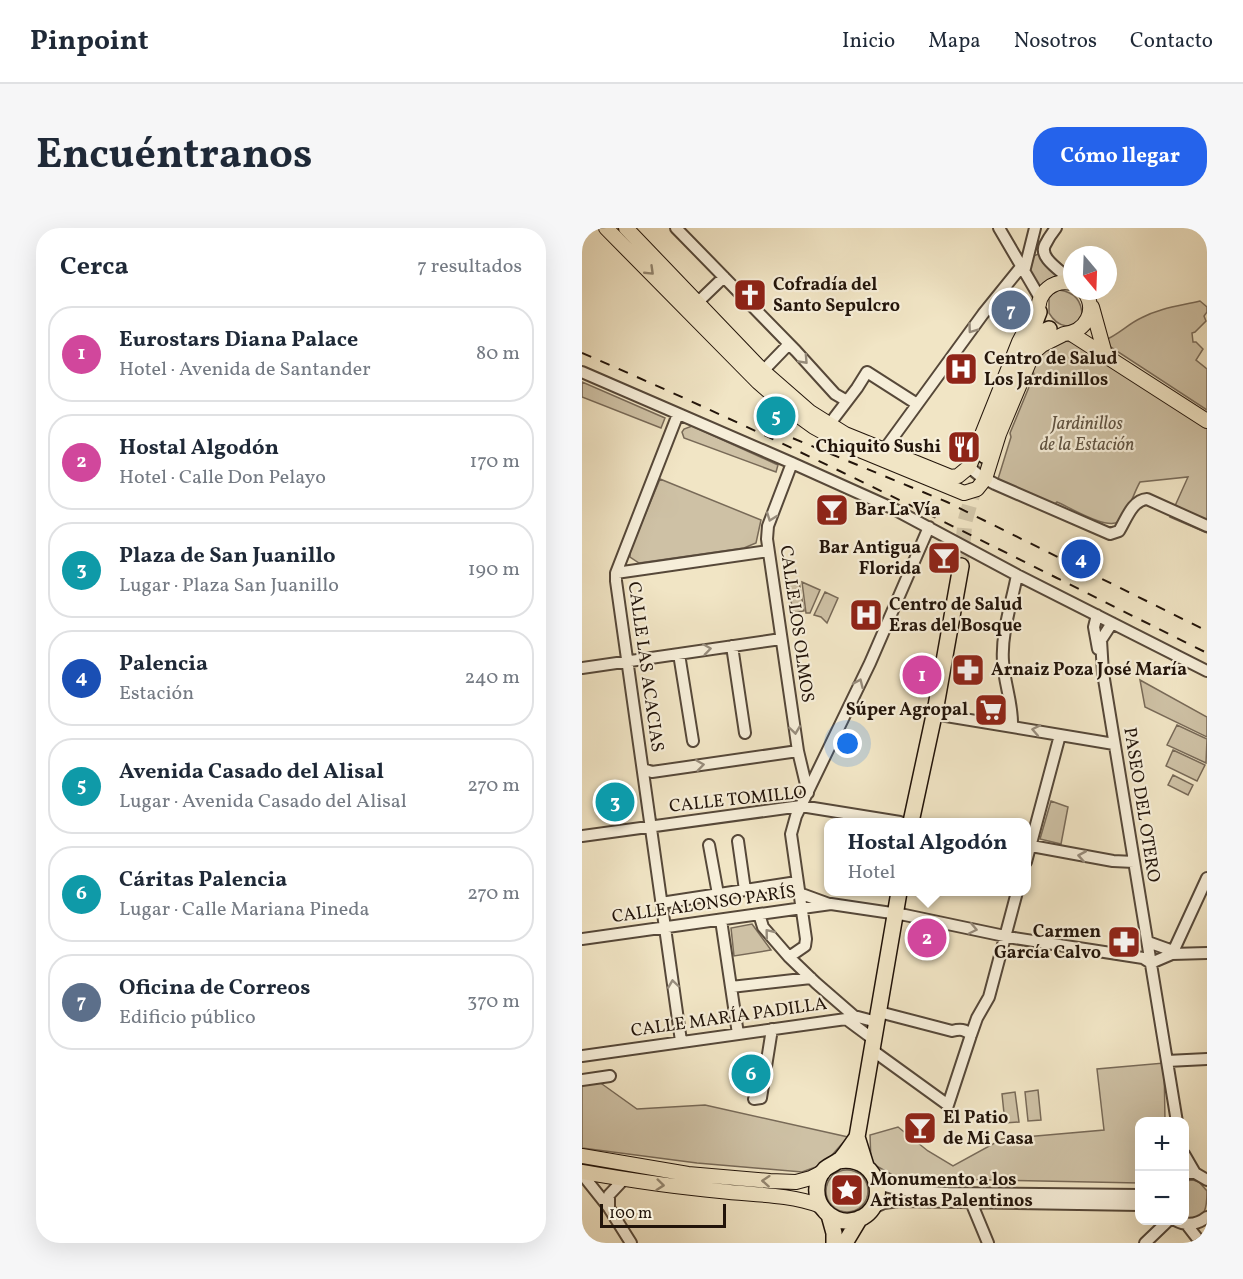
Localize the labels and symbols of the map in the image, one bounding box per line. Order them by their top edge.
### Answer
north arrow [1063,246,1117,300]
one-way arrow [642,264,653,275]
place label: Cofradía del Santo Sepulcro [773,273,900,319]
church icon: Cofradía del Santo Sepulcro [732,277,768,313]
pin: 7 [992,288,1030,332]
one-way arrow [969,323,980,334]
place label: Centro de Salud Los Jardinillos [984,347,1117,393]
hospital icon: Centro de Salud Los Jardinillos [943,351,979,387]
one-way arrow [797,354,808,364]
pin: 5 [756,394,796,438]
park label: Jardinillos de la Estación [1040,412,1134,458]
restaurant icon: Chiquito Sushi [946,429,982,465]
place label: Chiquito Sushi [815,435,941,460]
bar icon: Bar La Vía [814,492,850,528]
place label: Bar La Vía [855,498,941,523]
one-way arrow [766,511,779,522]
place label: Bar Antigua Florida [819,536,921,582]
pin: 4 [1062,536,1100,582]
bar icon: Bar Antigua Florida [926,540,962,576]
street label: CALLE LOS OLMOS [773,544,819,704]
street label: CALLE LAS ACACIAS [621,580,669,754]
place label: Centro de Salud Eras del Bosque [889,593,1022,639]
hospital icon: Centro de Salud Eras del Bosque [848,597,884,633]
one-way arrow [702,644,711,656]
pin: 1 [902,652,942,698]
pharmacy icon: Arnaiz Poza José María [950,652,986,688]
place label: Arnaiz Poza José María [991,658,1187,683]
one-way arrow [852,678,864,689]
supermarket icon: Súper Agropal [973,692,1009,728]
place label: Súper Agropal [846,698,968,723]
one-way arrow [1031,724,1041,737]
one-way arrow [789,726,801,735]
street label: PASEO DEL OTERO [1116,726,1166,884]
your location [833,729,862,758]
one-way arrow [696,759,705,771]
pin: 3 [596,780,634,824]
street label: CALLE TOMILLO [668,780,808,820]
one-way arrow [1077,850,1087,863]
street label: CALLE ALONSO PARÍS [610,880,798,930]
pin: 2 [908,916,946,960]
place label: Carmen García Calvo [994,920,1101,966]
one-way arrow [968,921,978,934]
pharmacy icon: Carmen García Calvo [1106,924,1142,960]
one-way arrow [765,929,776,940]
one-way arrow [667,980,679,989]
street label: CALLE MARÍA PADILLA [629,992,829,1044]
pin: 6 [732,1052,770,1096]
place label: El Patio de Mi Casa [943,1106,1034,1152]
bar icon: El Patio de Mi Casa [902,1110,938,1146]
place label: Monumento a los Artistas Palentinos [870,1168,1033,1214]
place icon: Monumento a los Artistas Palentinos [829,1172,865,1208]
one-way arrow [762,1174,771,1187]
one-way arrow [656,1178,665,1191]
scale bar [600,1201,726,1228]

